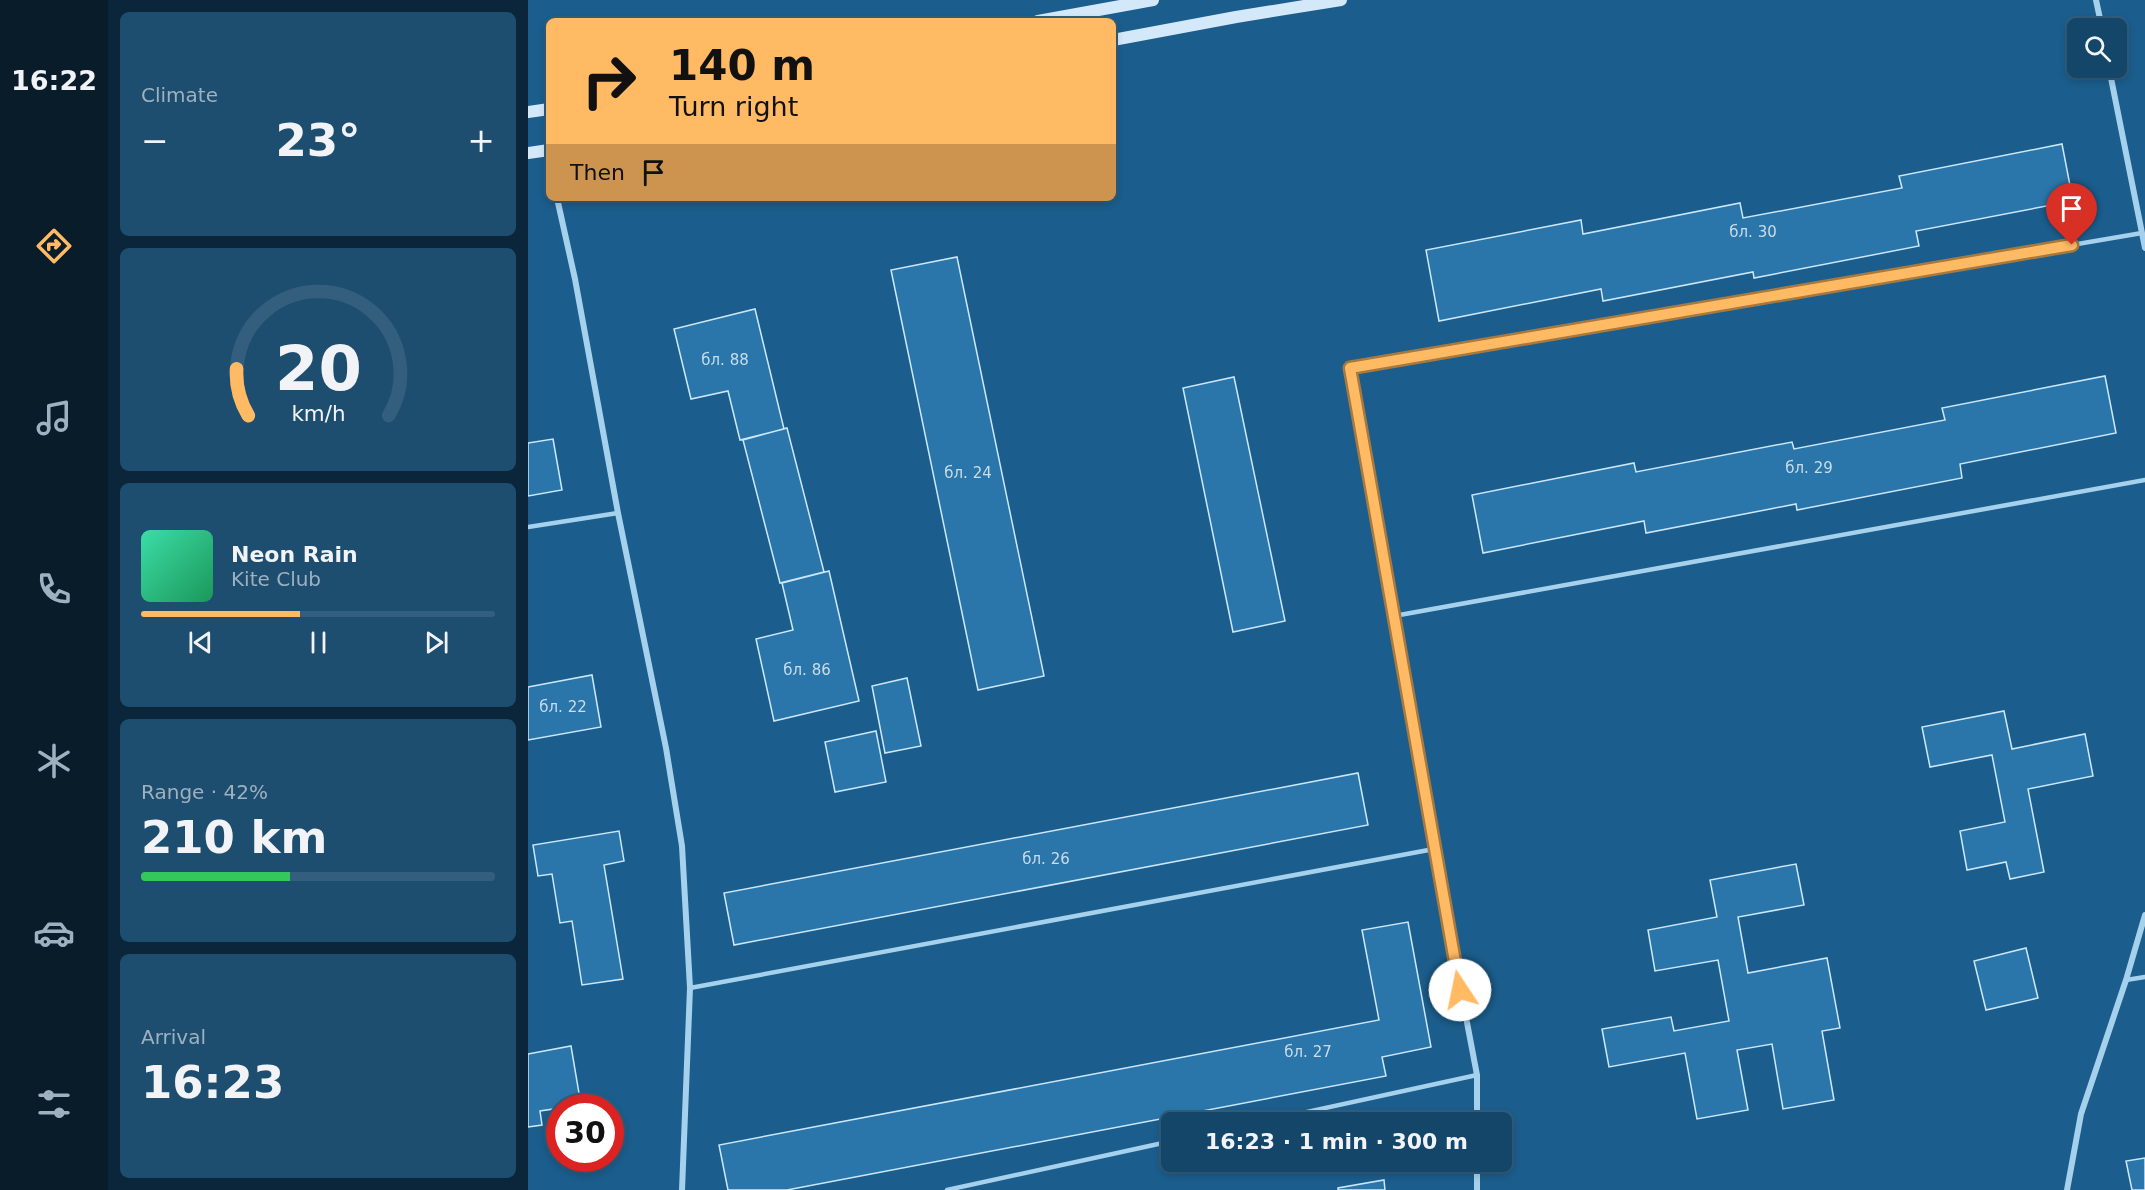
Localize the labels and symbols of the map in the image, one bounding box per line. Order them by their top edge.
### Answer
pin [2046,183,2097,245]
house number: бл. 30 [1729,223,1777,241]
house number: бл. 88 [701,351,749,369]
house number: бл. 29 [1785,459,1833,477]
house number: бл. 24 [944,464,992,482]
house number: бл. 86 [783,661,831,679]
house number: бл. 22 [539,698,587,716]
house number: бл. 26 [1022,850,1070,868]
position arrow [1428,958,1492,1022]
house number: бл. 27 [1284,1043,1332,1061]
speed limit sign: 30 [546,1094,624,1172]

